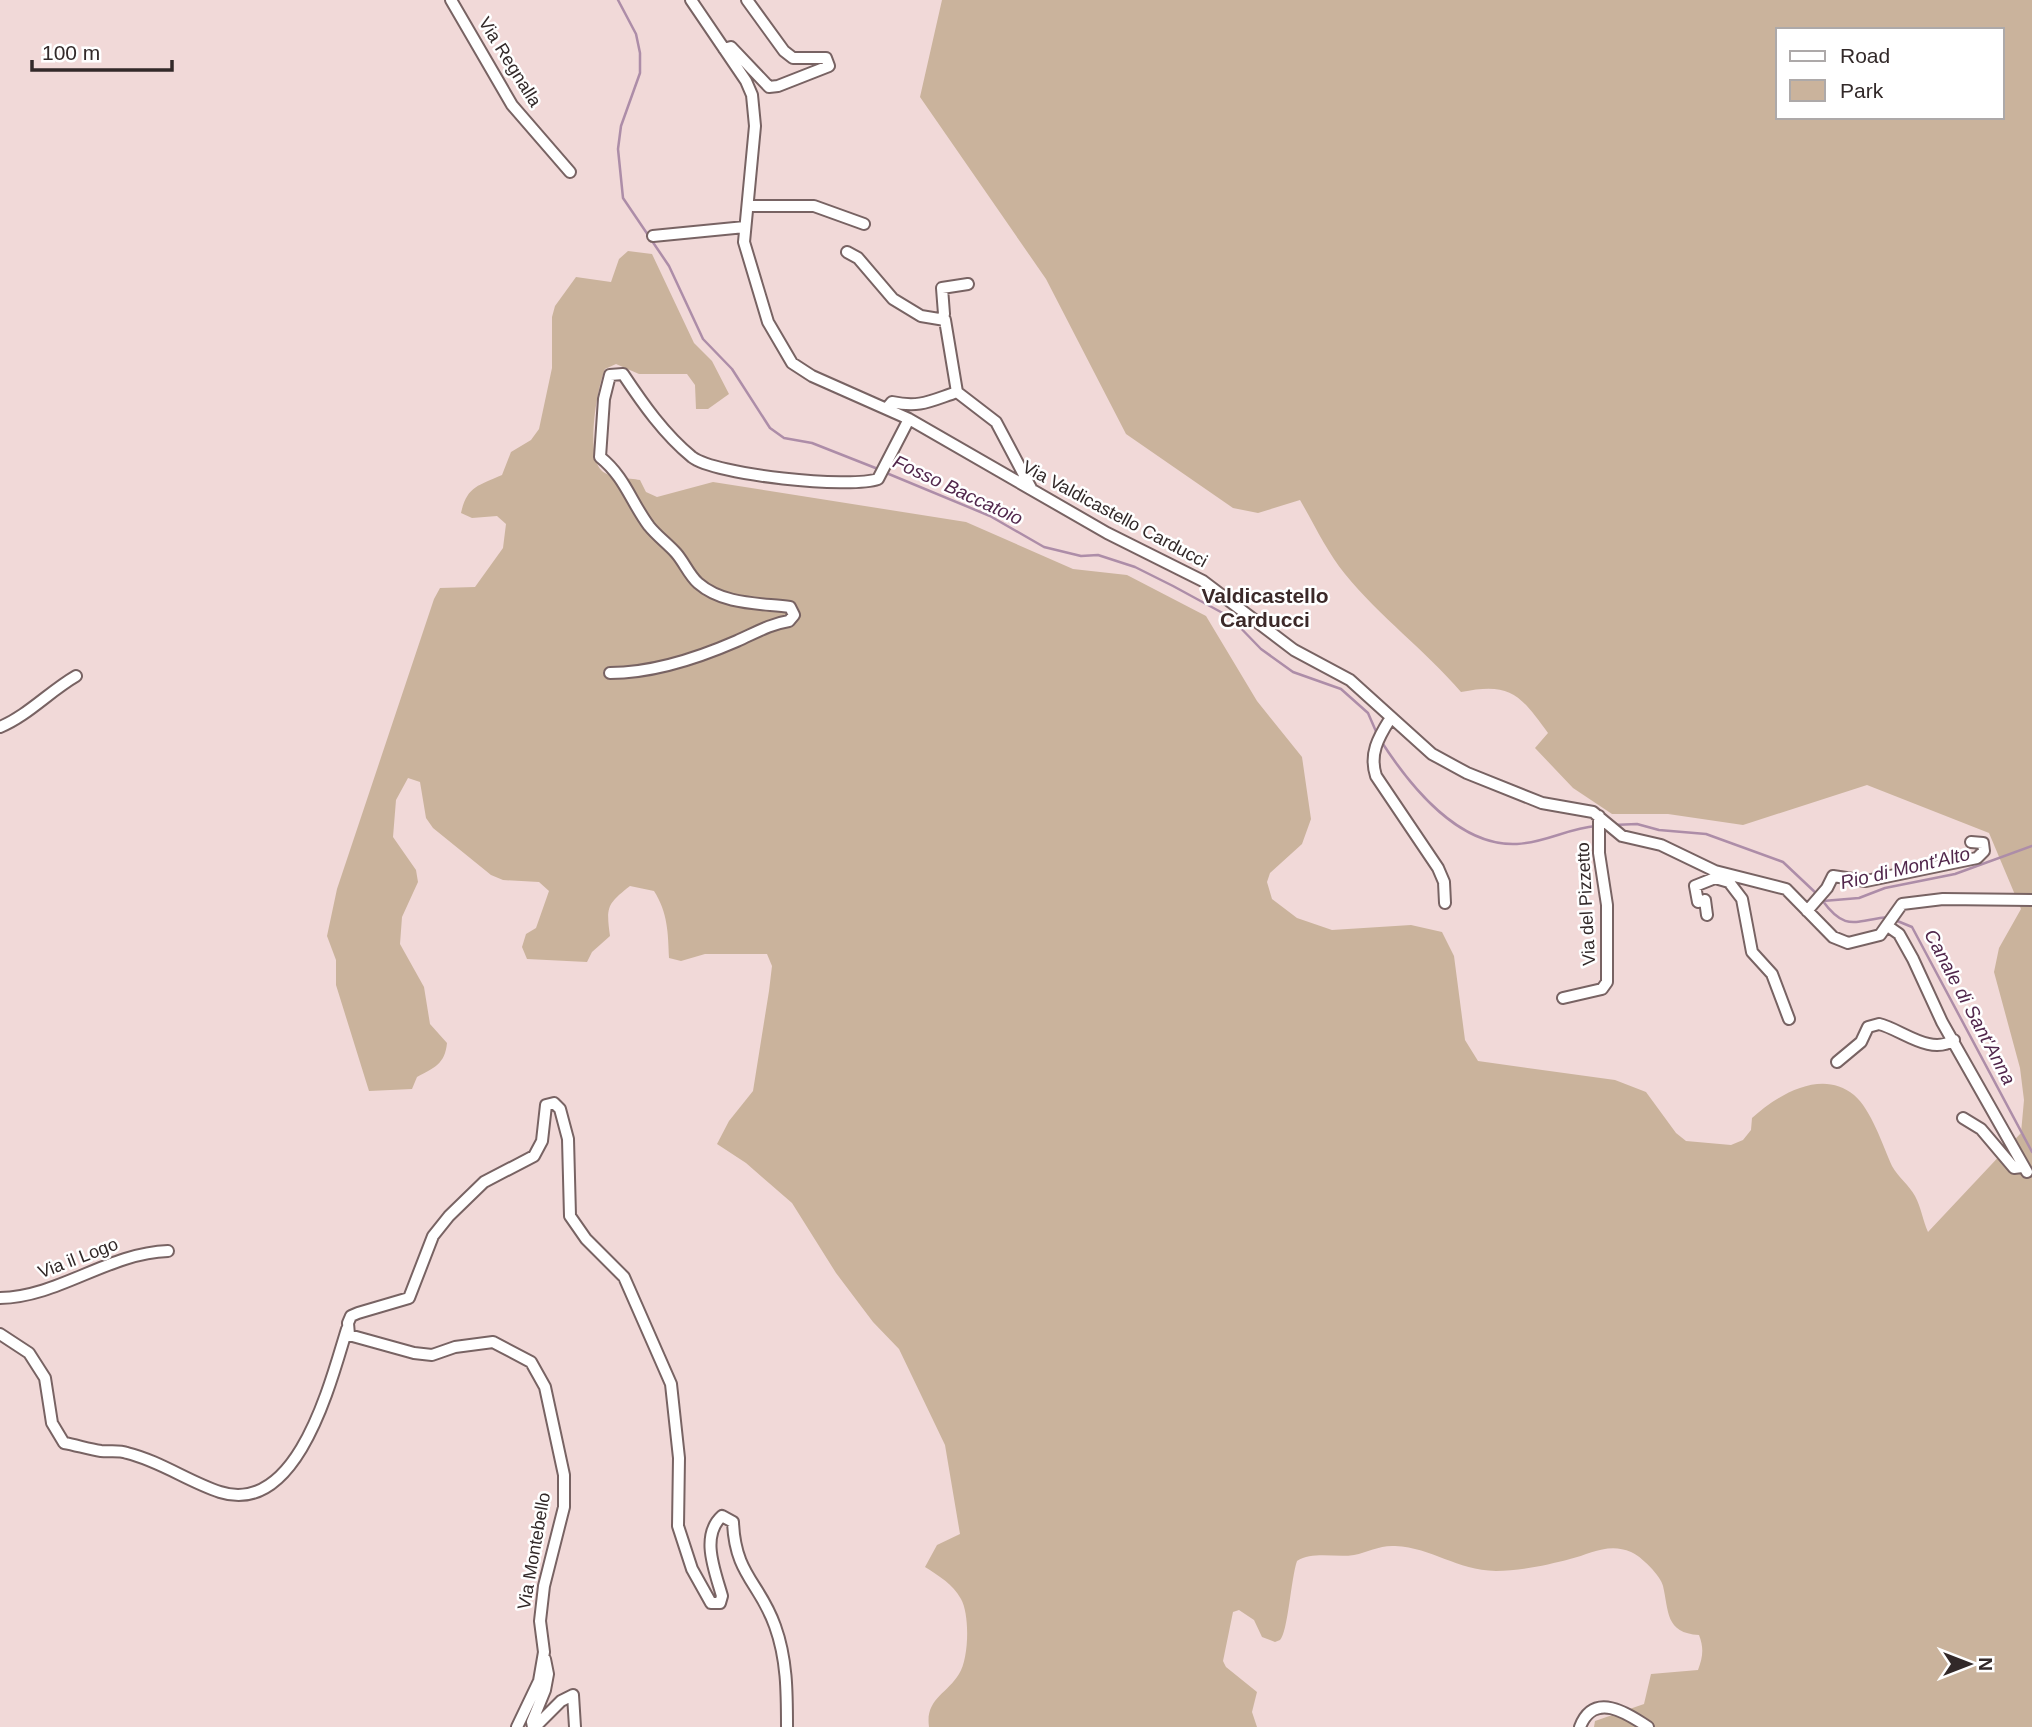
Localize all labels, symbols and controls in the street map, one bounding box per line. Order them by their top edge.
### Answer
street label: Via Regnalla [475,14,546,111]
scale bar [32,28,172,72]
legend [1776,28,2004,119]
text: 100 m [42,41,100,64]
text: Road [1840,44,1890,67]
text: Park [1840,79,1884,102]
water label: Fosso Baccatoio [890,451,1026,529]
street label: Via Valdicastello Carducci [1019,457,1211,571]
district label: Valdicastello Carducci [1201,584,1329,631]
street label: Via del Pizzetto [1573,842,1599,966]
water label: Rio di Mont'Alto [1838,843,1972,893]
water label: Canale di Sant'Anna [1920,926,2020,1088]
street label: Via il Logo [35,1234,121,1282]
street label: Via Montebello [514,1491,554,1611]
north arrow [1934,1629,2004,1699]
text: N [1975,1657,1996,1671]

